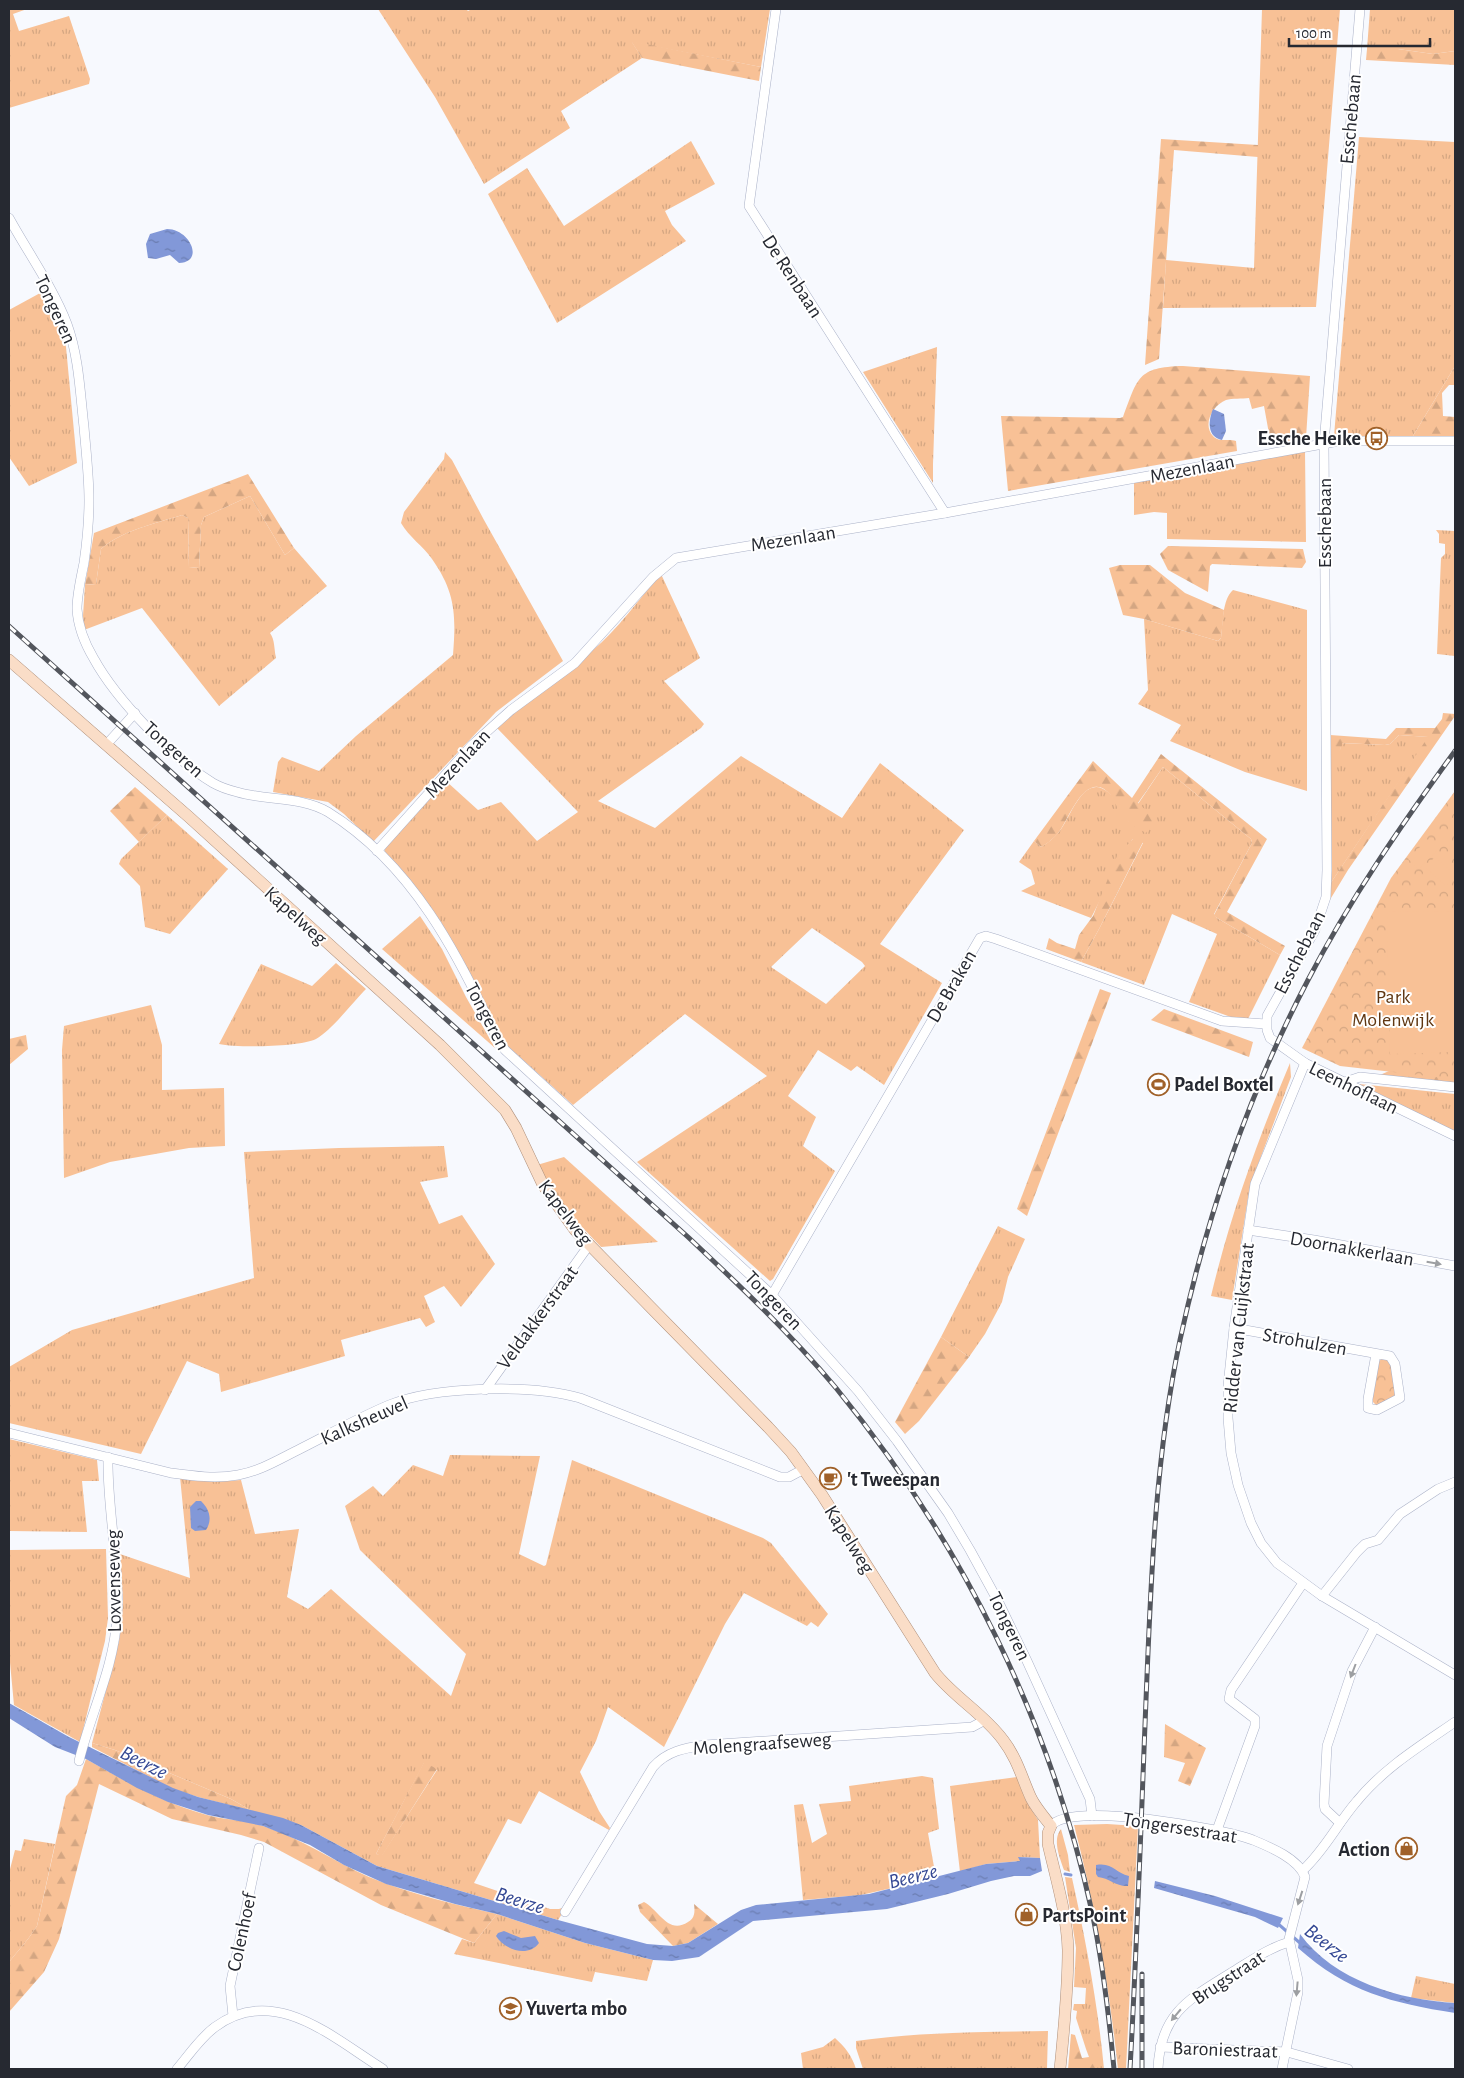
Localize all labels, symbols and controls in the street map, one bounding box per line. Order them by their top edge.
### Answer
scale bar [1289,15,1430,47]
text: 100 m [1296,26,1331,41]
street label: Esschebaan [1337,73,1365,165]
street label: De Renbaan [758,232,826,322]
street label: Tongeren [31,272,80,347]
bus stop icon: Essche Heike [1365,426,1389,450]
place label: Essche Heike [1258,429,1361,449]
street label: Mezenlaan [1148,451,1236,487]
street label: Esschebaan [1315,478,1335,568]
street label: Mezenlaan [749,522,837,556]
street label: Tongeren [139,718,207,782]
street label: Mezenlaan [421,726,494,802]
street label: Kapelweg [260,883,331,949]
street label: Esschebaan [1270,908,1329,997]
street label: De Braken [923,947,980,1026]
street label: Tongeren [461,979,513,1054]
park label: Park Molenwijk [1352,987,1434,1030]
street label: Leenhoflaan [1306,1058,1401,1118]
sports icon: Padel Boxtel [1146,1072,1170,1096]
place label: Padel Boxtel [1174,1075,1274,1095]
street label: Kapelweg [534,1176,596,1249]
street label: Doornakkerlaan [1288,1228,1415,1270]
street label: Ridder van Cuijkstraat [1220,1241,1258,1414]
one-way arrow [1426,1259,1442,1267]
street label: Veldakkerstraat [494,1262,582,1373]
street label: Tongeren [741,1267,806,1334]
street label: Strohulzen [1261,1325,1348,1359]
street label: Kalksheuvel [318,1393,411,1449]
cafe icon: 't Tweespan [819,1467,843,1491]
place label: 't Tweespan [847,1470,940,1490]
street label: Kapelweg [820,1502,878,1577]
street label: Loxvenseweg [103,1529,125,1632]
street label: Tongeren [984,1589,1034,1664]
one-way arrow [1349,1664,1357,1678]
street label: Molengraafseweg [692,1729,832,1759]
water label: Beerze [117,1742,171,1783]
street label: Tongersestraat [1121,1809,1239,1847]
shop icon: Action [1394,1837,1418,1861]
place label: Action [1338,1840,1390,1860]
water label: Beerze [886,1860,940,1893]
water label: Beerze [493,1883,547,1918]
street label: Colenhoef [224,1890,260,1973]
one-way arrow [1296,1891,1303,1906]
shop icon: PartsPoint [1014,1903,1038,1927]
place label: PartsPoint [1042,1906,1126,1926]
water label: Beerze [1301,1920,1353,1967]
street label: Brugstraat [1189,1947,1269,2009]
one-way arrow [1293,1982,1301,1998]
school or university icon: Yuverta mbo [498,1996,522,2020]
place label: Yuverta mbo [526,1999,627,2019]
one-way arrow [1171,2009,1182,2021]
street label: Baroniestraat [1172,2038,1278,2062]

